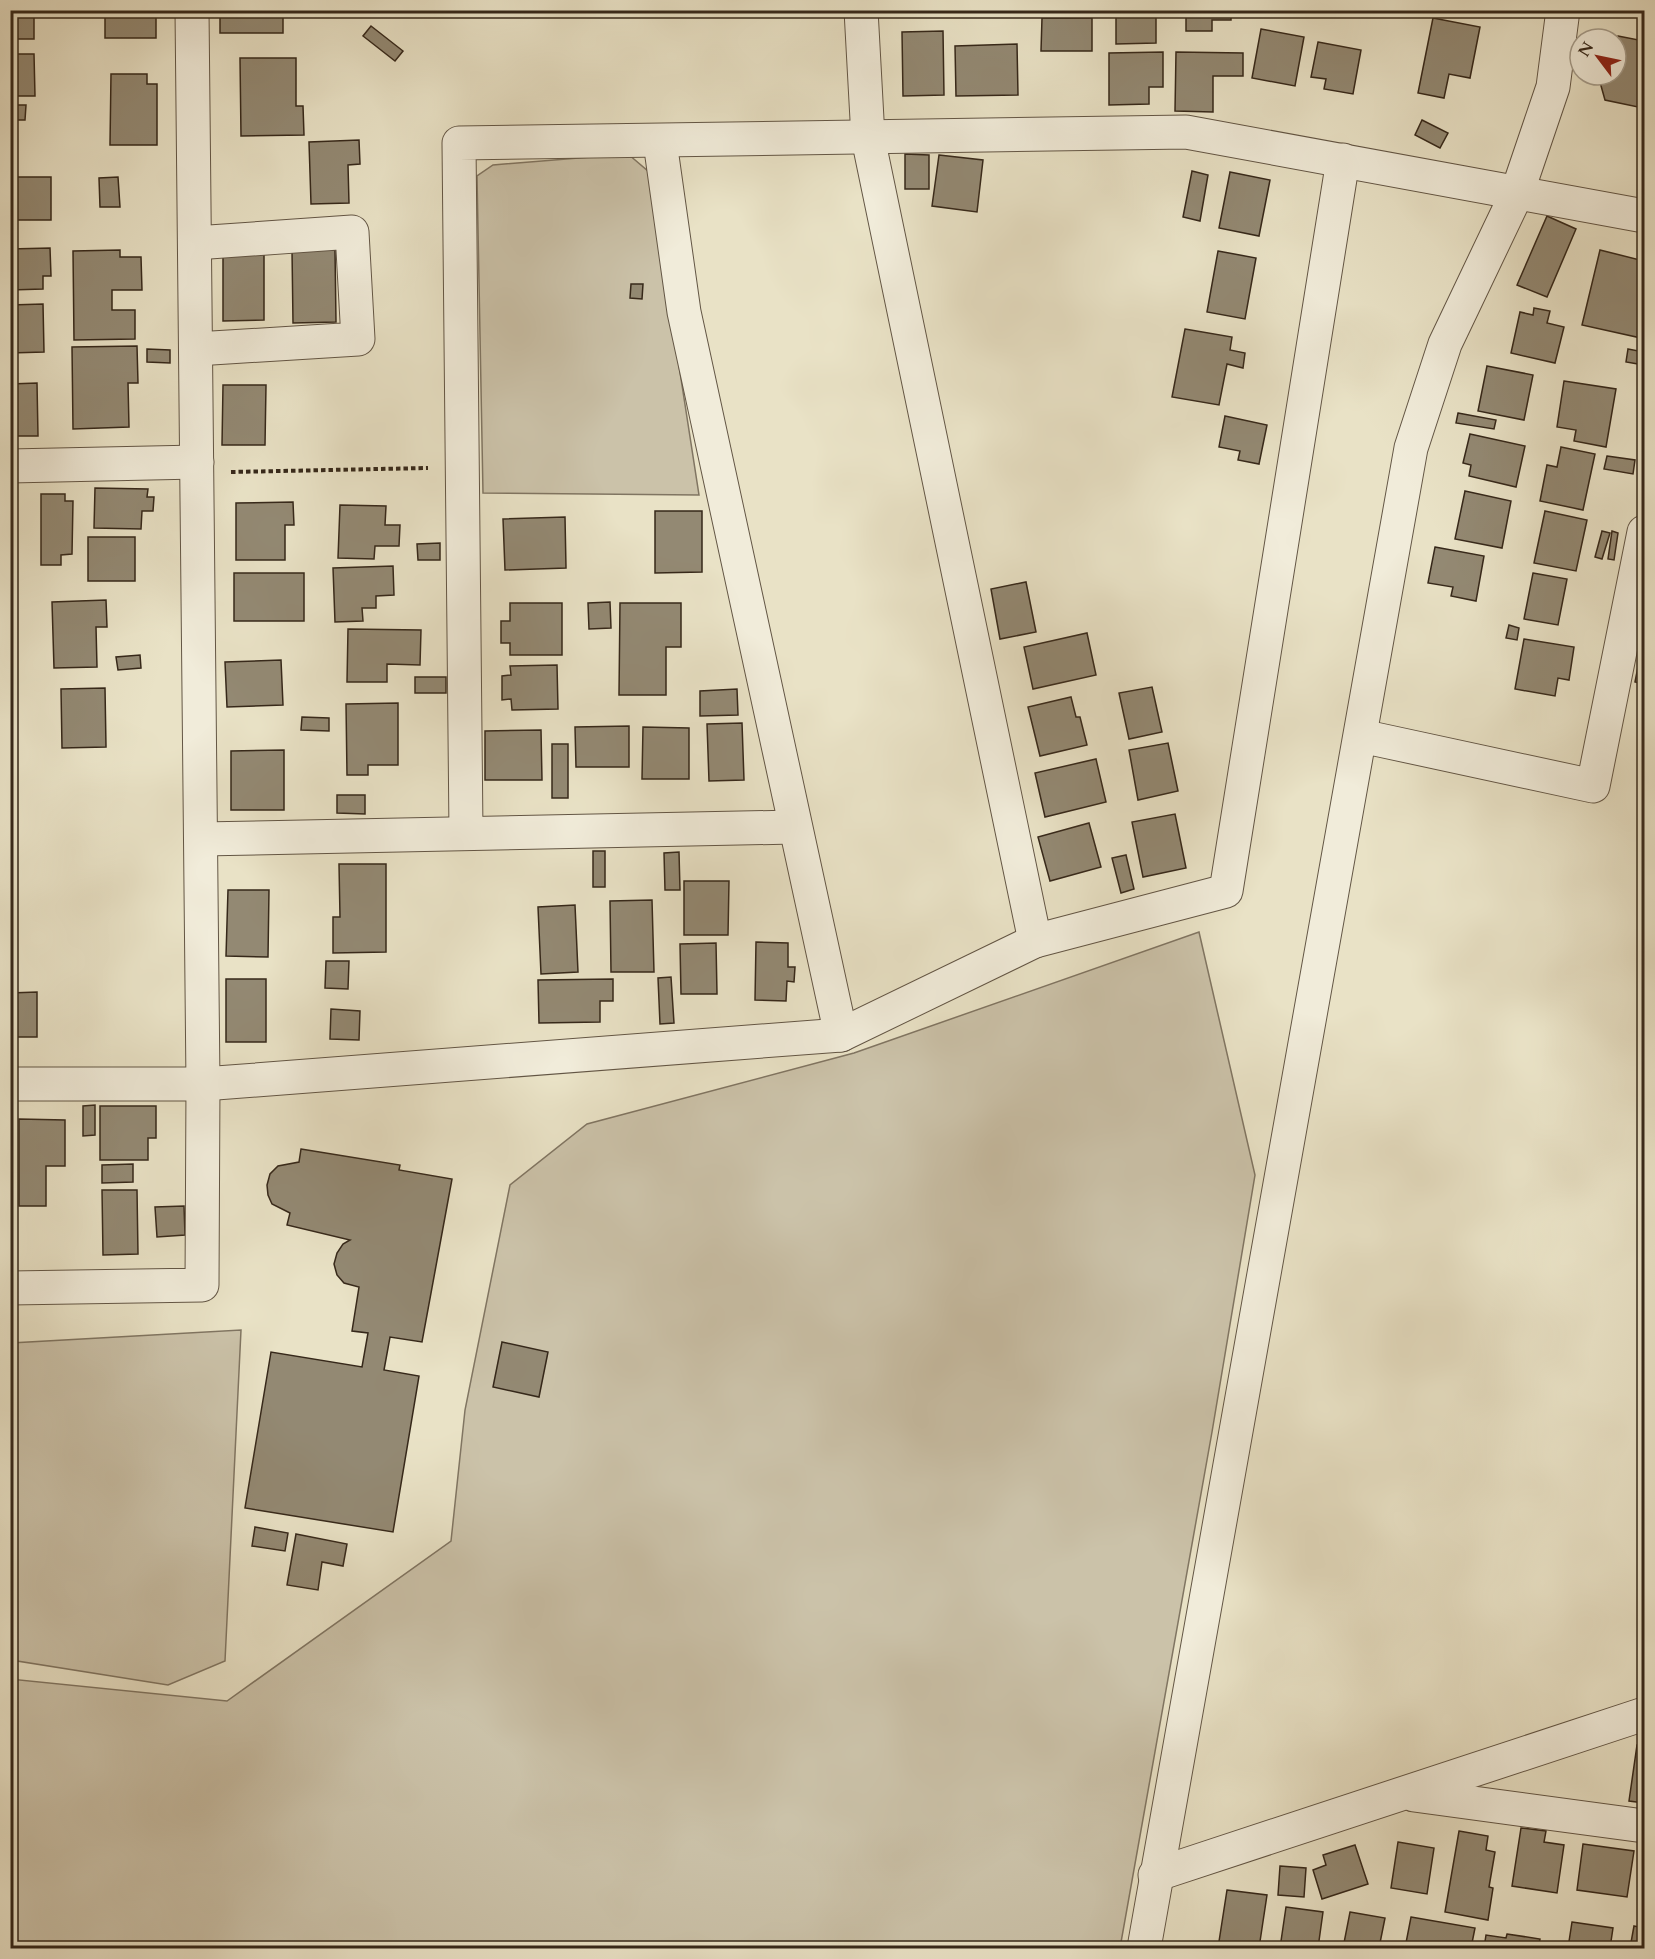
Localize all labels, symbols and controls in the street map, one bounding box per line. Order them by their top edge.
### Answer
north arrow [1568,27,1628,87]
text: N [1573,38,1599,61]

